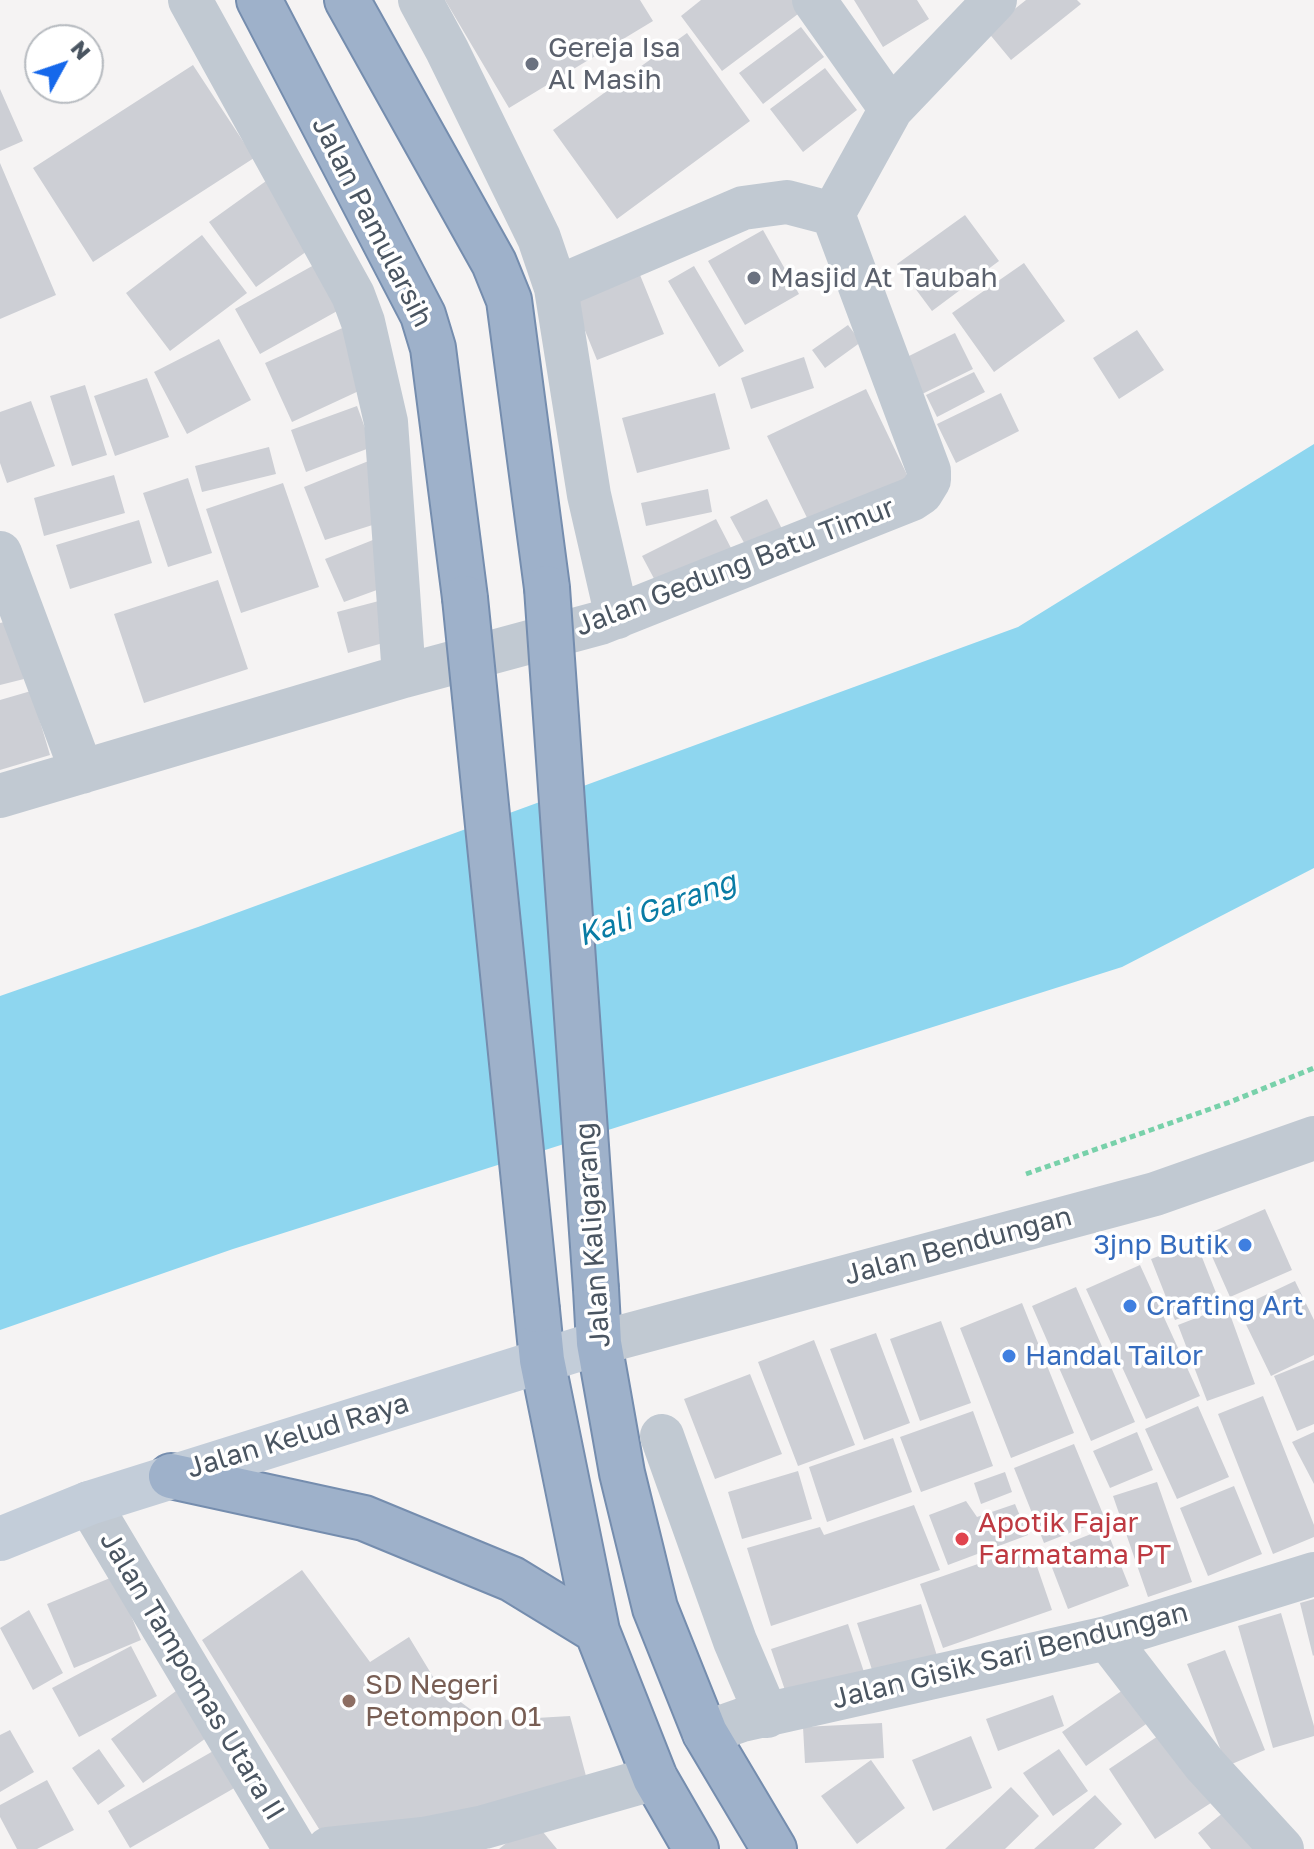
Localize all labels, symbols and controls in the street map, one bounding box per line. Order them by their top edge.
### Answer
north arrow [24,24,104,104]
place label: Gereja Isa Al Masih [548,31,681,97]
text: N [66,34,97,65]
marker: Gereja Isa Al Masih [523,55,541,73]
street label: Jalan Pamularsih [305,111,439,333]
place label: Masjid At Taubah [770,261,998,295]
marker: Masjid At Taubah [745,269,763,287]
street label: Jalan Gedung Batu Timur [571,491,899,643]
water label: Kali Garang [573,864,741,954]
street label: Jalan Kaligarang [568,1121,618,1349]
street label: Jalan Bendungan [841,1199,1075,1293]
place label: 3jnp Butik [1093,1228,1229,1262]
marker: 3jnp Butik [1236,1236,1254,1254]
place label: Crafting Art [1146,1289,1304,1323]
marker: Crafting Art [1121,1297,1139,1315]
place label: Handal Tailor [1025,1339,1203,1373]
marker: Handal Tailor [1000,1347,1018,1365]
street label: Jalan Kelud Raya [183,1386,413,1486]
place label: Apotik Fajar Farmatama PT [978,1506,1171,1572]
street label: Jalan Tampomas Utara II [92,1526,292,1826]
marker: Apotik Fajar Farmatama PT [953,1530,971,1548]
street label: Jalan Gisik Sari Bendungan [828,1595,1192,1717]
place label: SD Negeri Petompon 01 [365,1668,541,1734]
marker: SD Negeri Petompon 01 [340,1692,358,1710]

